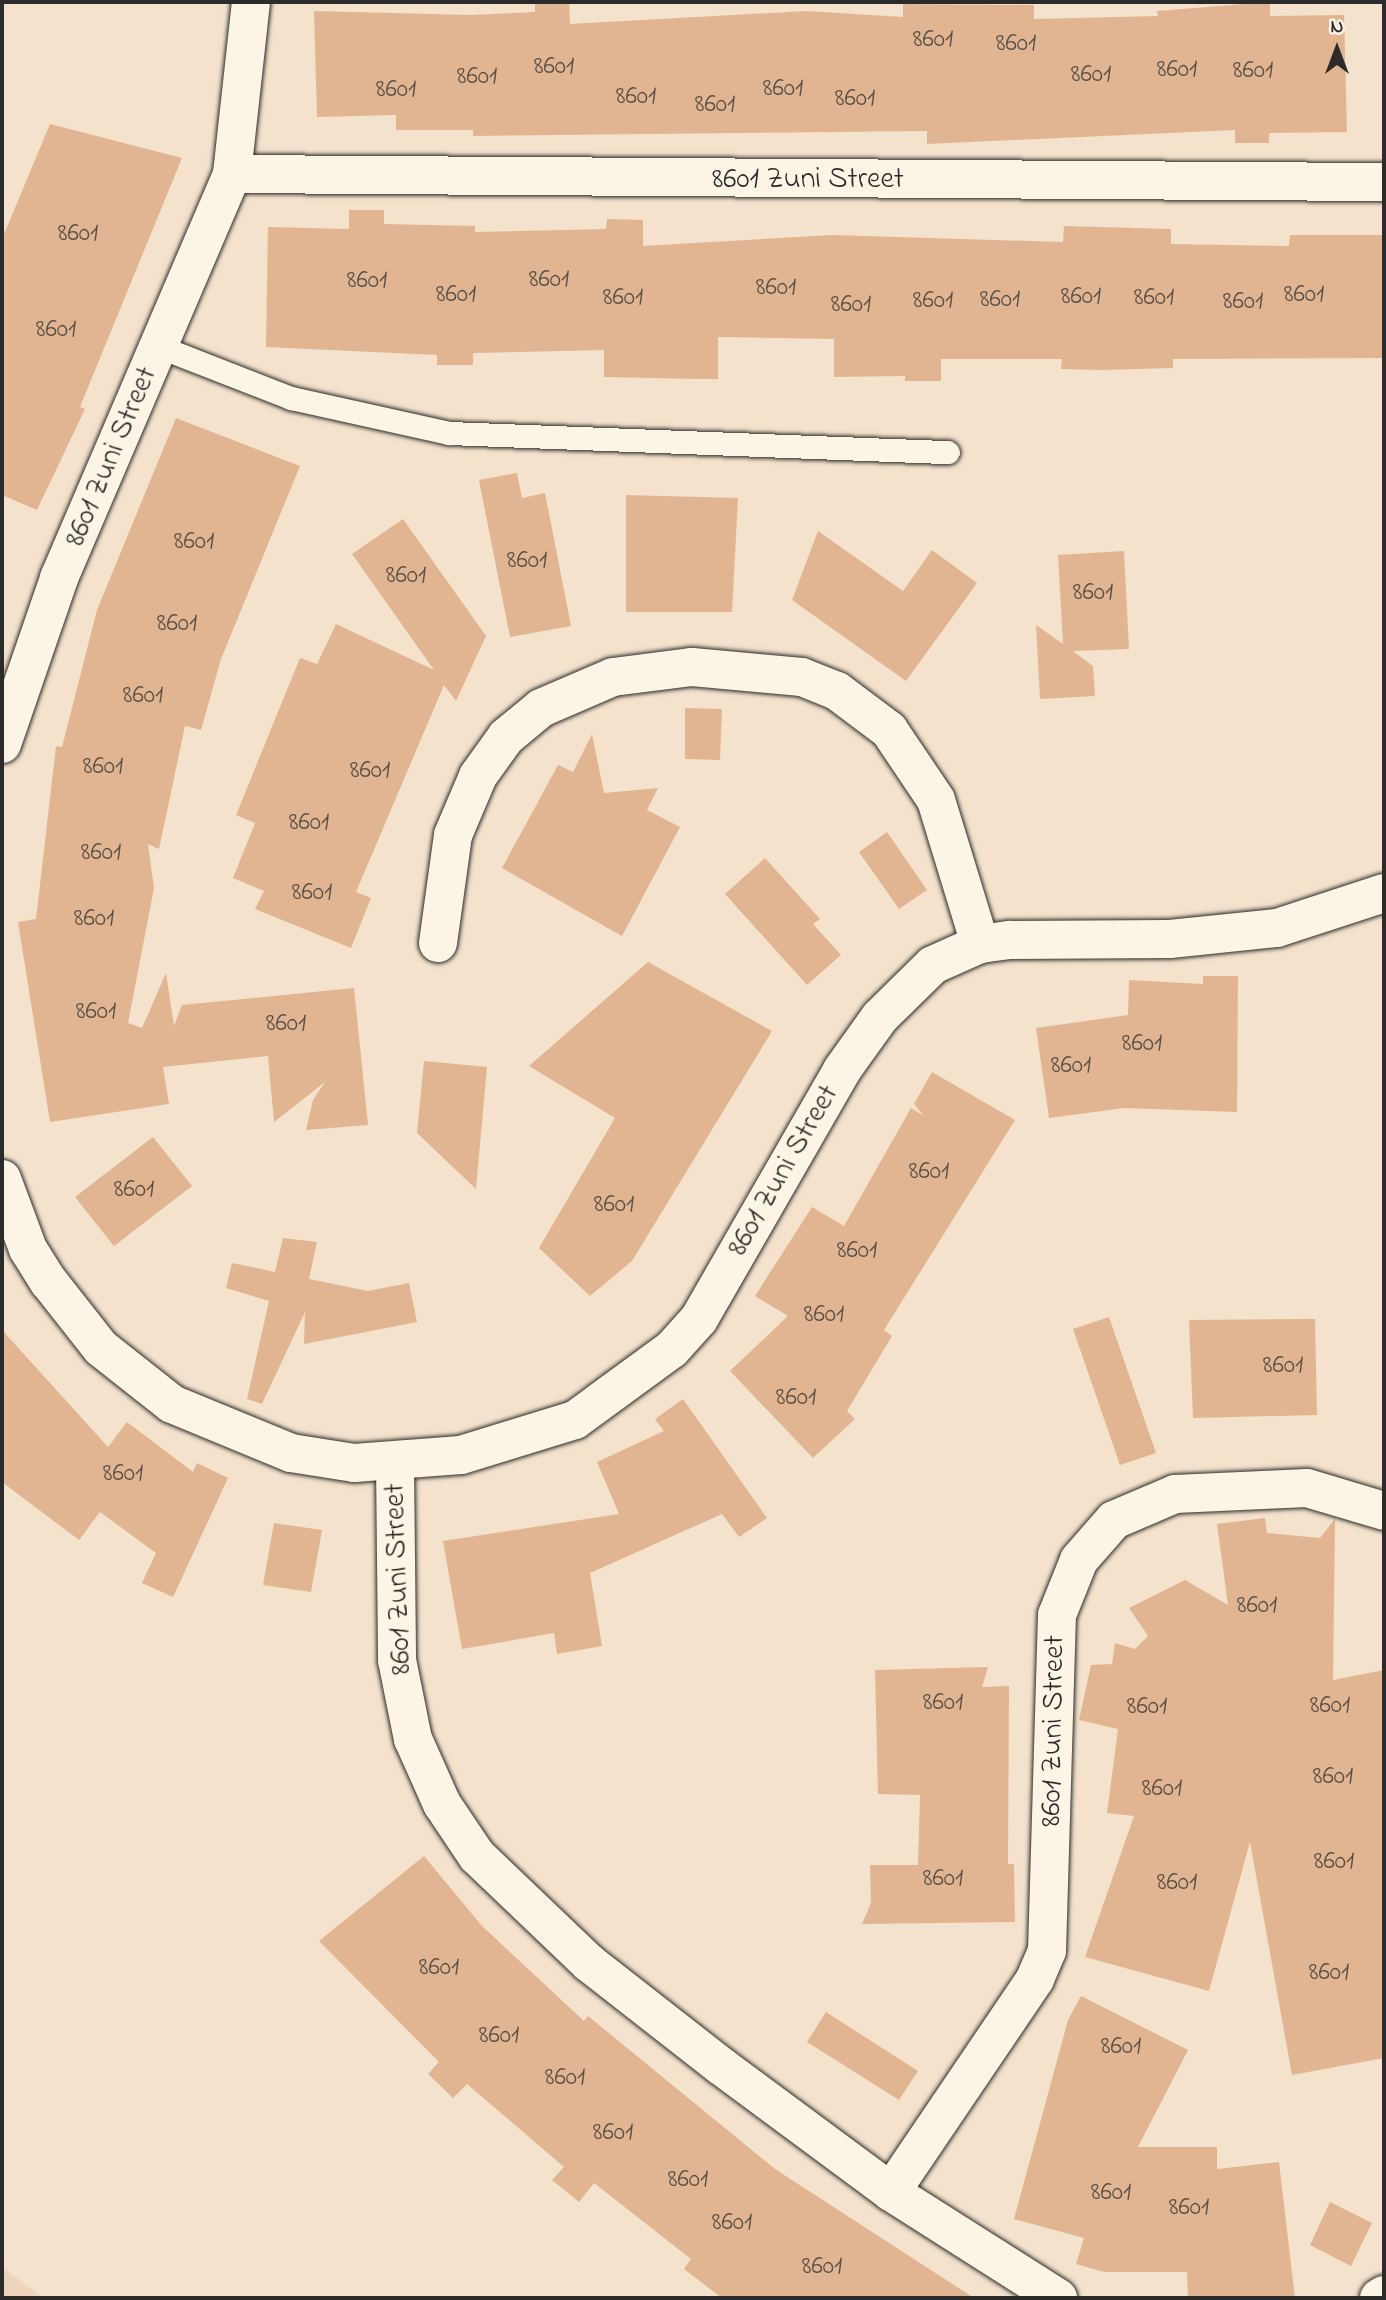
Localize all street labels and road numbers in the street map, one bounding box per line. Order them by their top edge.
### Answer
street label: 8601 Zuni Street [712,162,904,198]
street label: 8601 Zuni Street [58,362,166,552]
street label: 8601 Zuni Street [720,1079,848,1263]
street label: 8601 Zuni Street [378,1483,420,1675]
street label: 8601 Zuni Street [1034,1635,1074,1827]

